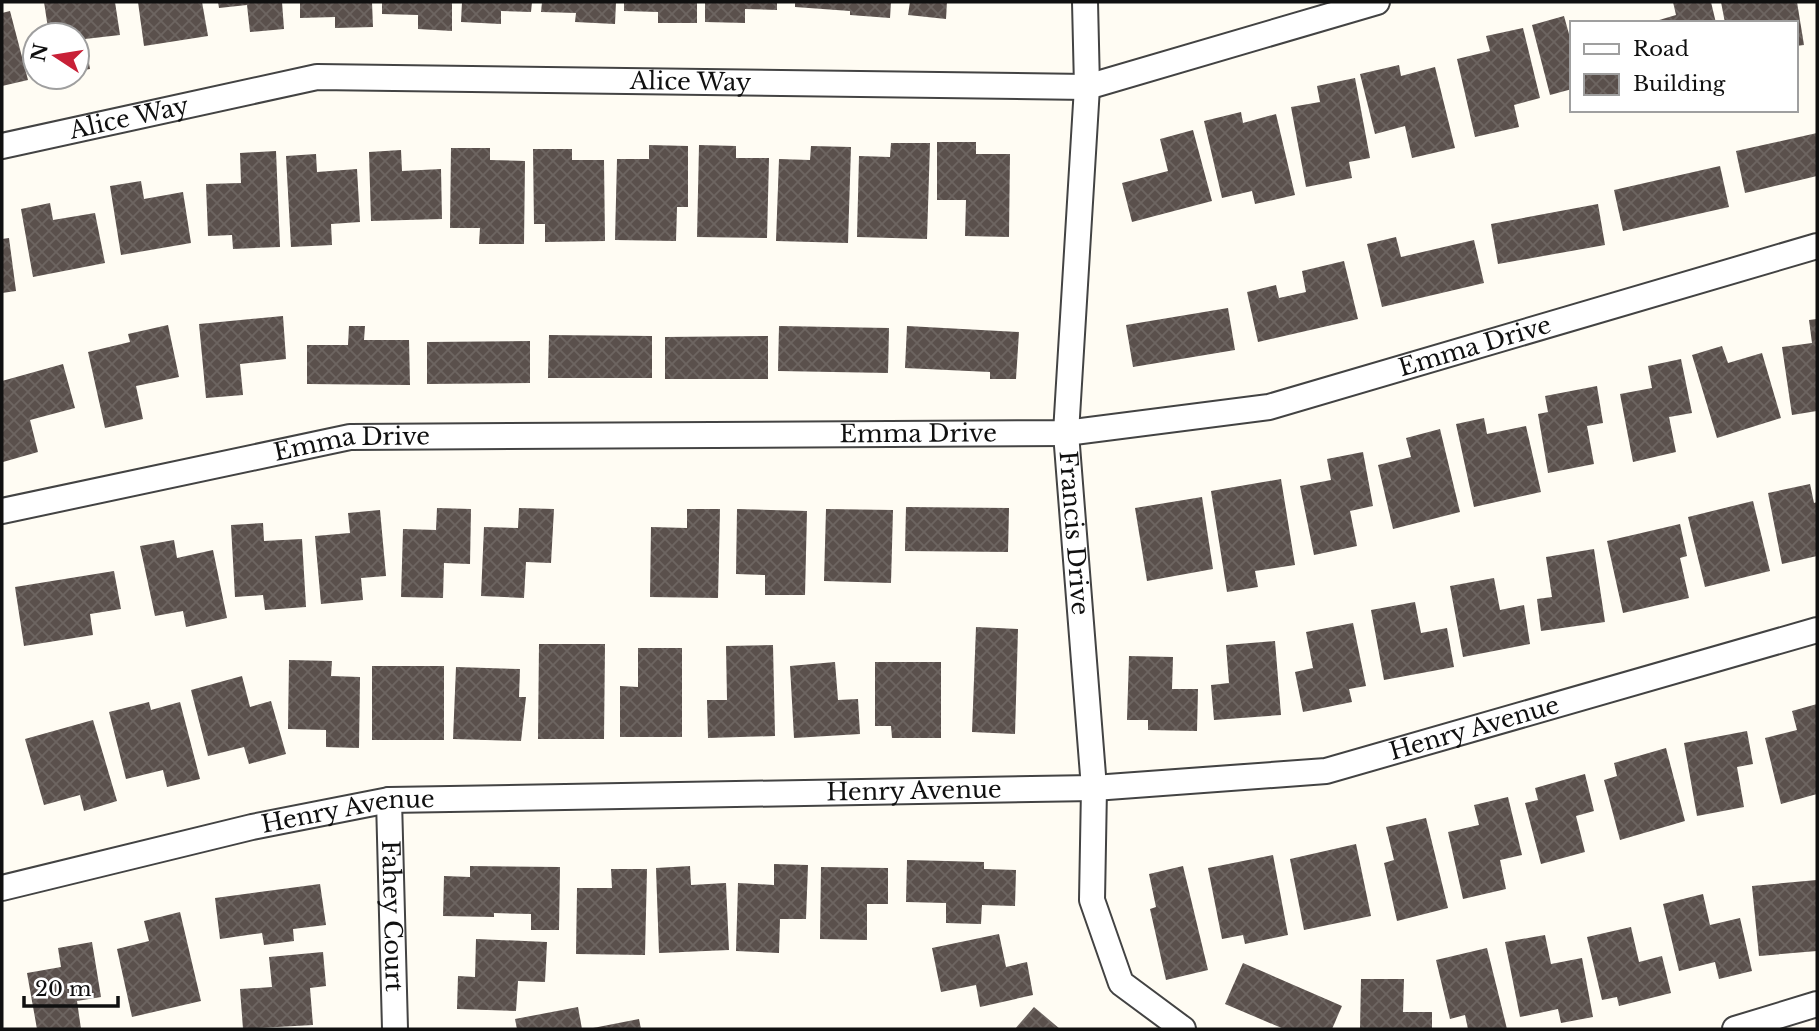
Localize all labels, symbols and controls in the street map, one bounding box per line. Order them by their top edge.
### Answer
north arrow [21,21,91,91]
legend [1570,21,1798,112]
text: Road [1633,36,1689,62]
text: N [27,41,53,64]
street label: Alice Way [629,66,752,97]
text: Building [1633,71,1726,97]
street label: Alice Way [66,90,192,145]
street label: Emma Drive [1395,310,1554,382]
street label: Emma Drive [839,418,997,448]
street label: Emma Drive [271,421,430,467]
street label: Francis Drive [1053,450,1095,616]
street label: Henry Avenue [1386,690,1562,766]
street label: Henry Avenue [826,775,1002,807]
street label: Henry Avenue [259,784,435,839]
street label: Fahey Court [376,840,409,992]
scale bar [24,964,119,1008]
text: 20 m [35,976,92,1002]

